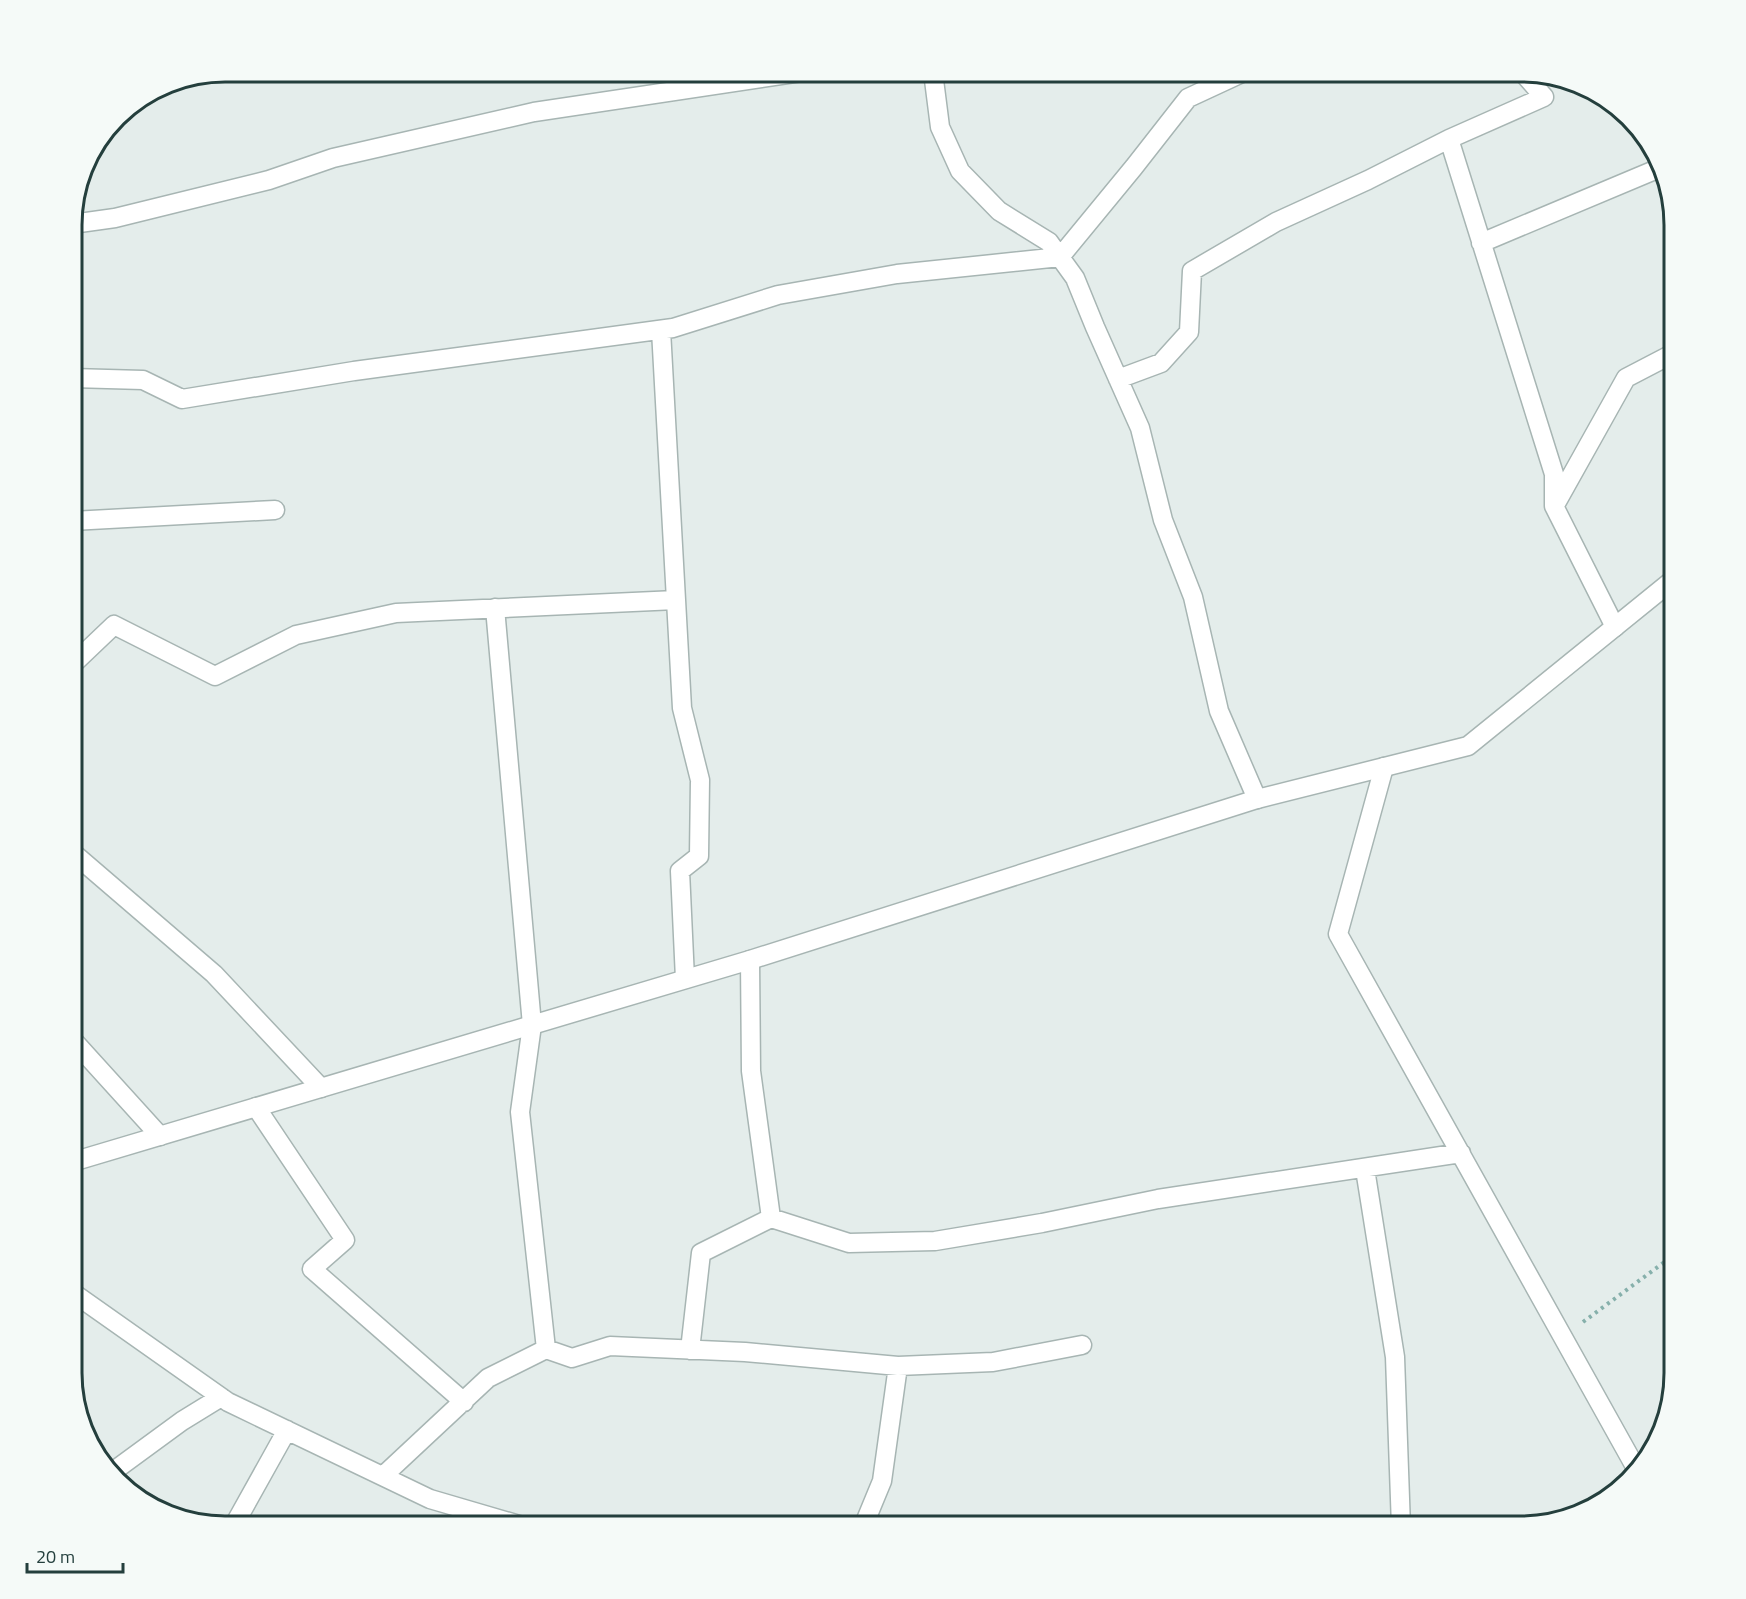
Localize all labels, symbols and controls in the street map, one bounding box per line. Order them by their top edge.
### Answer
scale bar [27,1536,123,1574]
text: 20 m [36,1543,75,1570]

